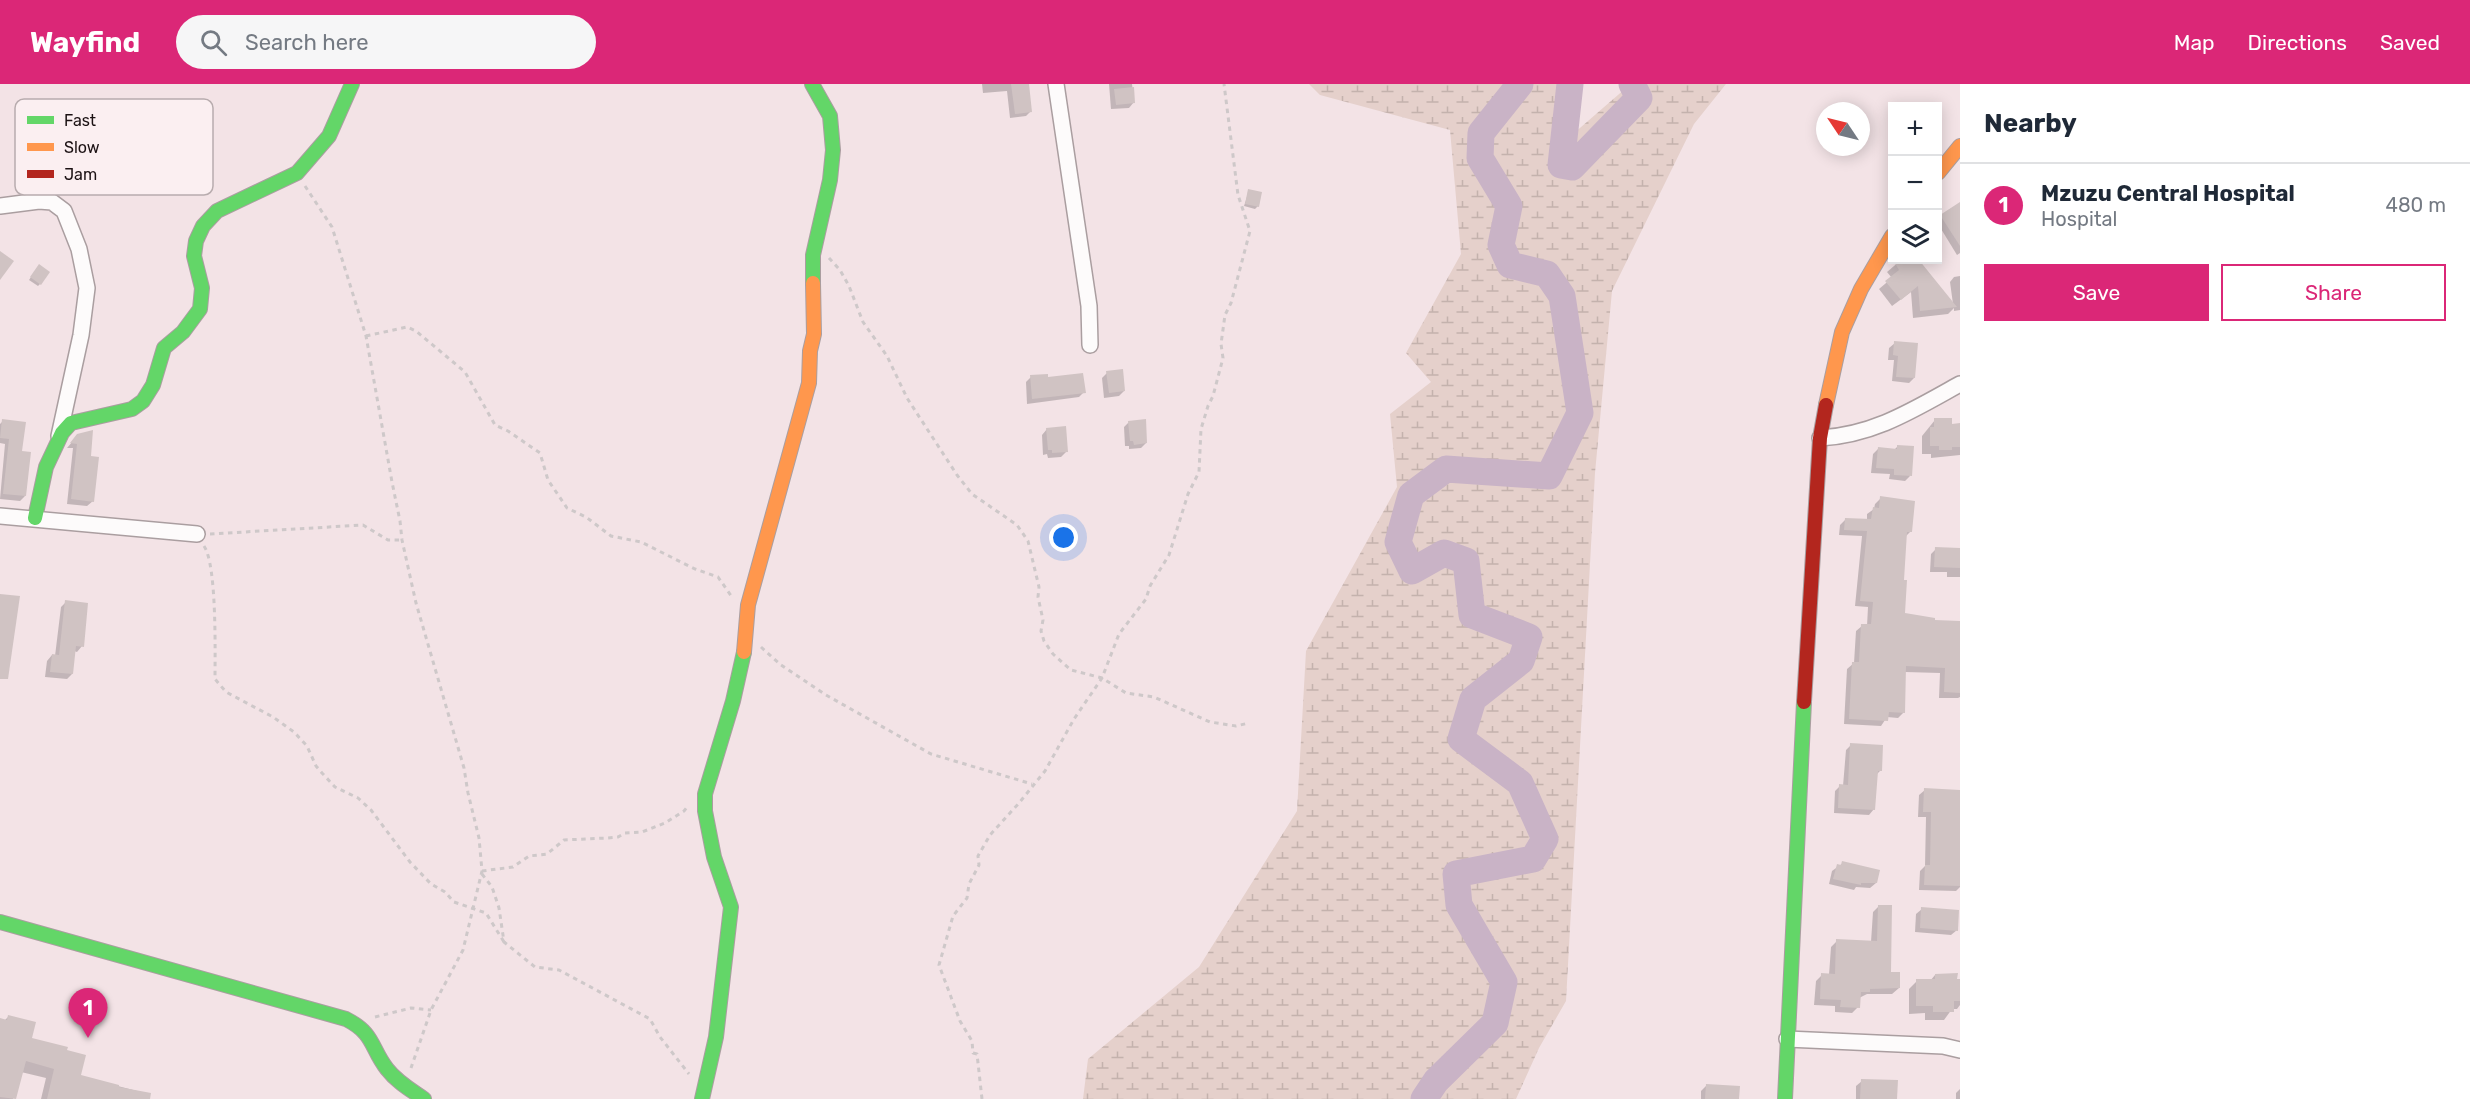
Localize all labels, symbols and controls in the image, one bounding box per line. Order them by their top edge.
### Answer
search box [176,15,596,69]
text: Wayfind [30,26,140,59]
icon: search [197,26,230,59]
text: Search here [245,29,369,56]
text: Map [2174,30,2215,55]
text: Directions [2248,30,2347,55]
text: Saved [2380,30,2440,55]
legend [15,99,213,195]
north arrow [1816,102,1870,156]
map controls [1888,102,1942,264]
button: + [1888,102,1942,156]
text: Nearby [1984,108,2077,139]
text: Fast [64,111,96,130]
text: Slow [64,138,100,157]
button: − [1888,156,1942,210]
text: Jam [64,165,97,184]
text: Mzuzu Central Hospital [2041,180,2295,207]
text: 1 [1999,193,2008,217]
text: 480 m [2385,193,2446,217]
text: Hospital [2041,207,2117,231]
button: layers [1888,210,1942,264]
button: Save [1984,264,2209,321]
button: Share [2221,264,2446,321]
your location [1049,523,1078,552]
pin: 1 [68,988,107,1038]

